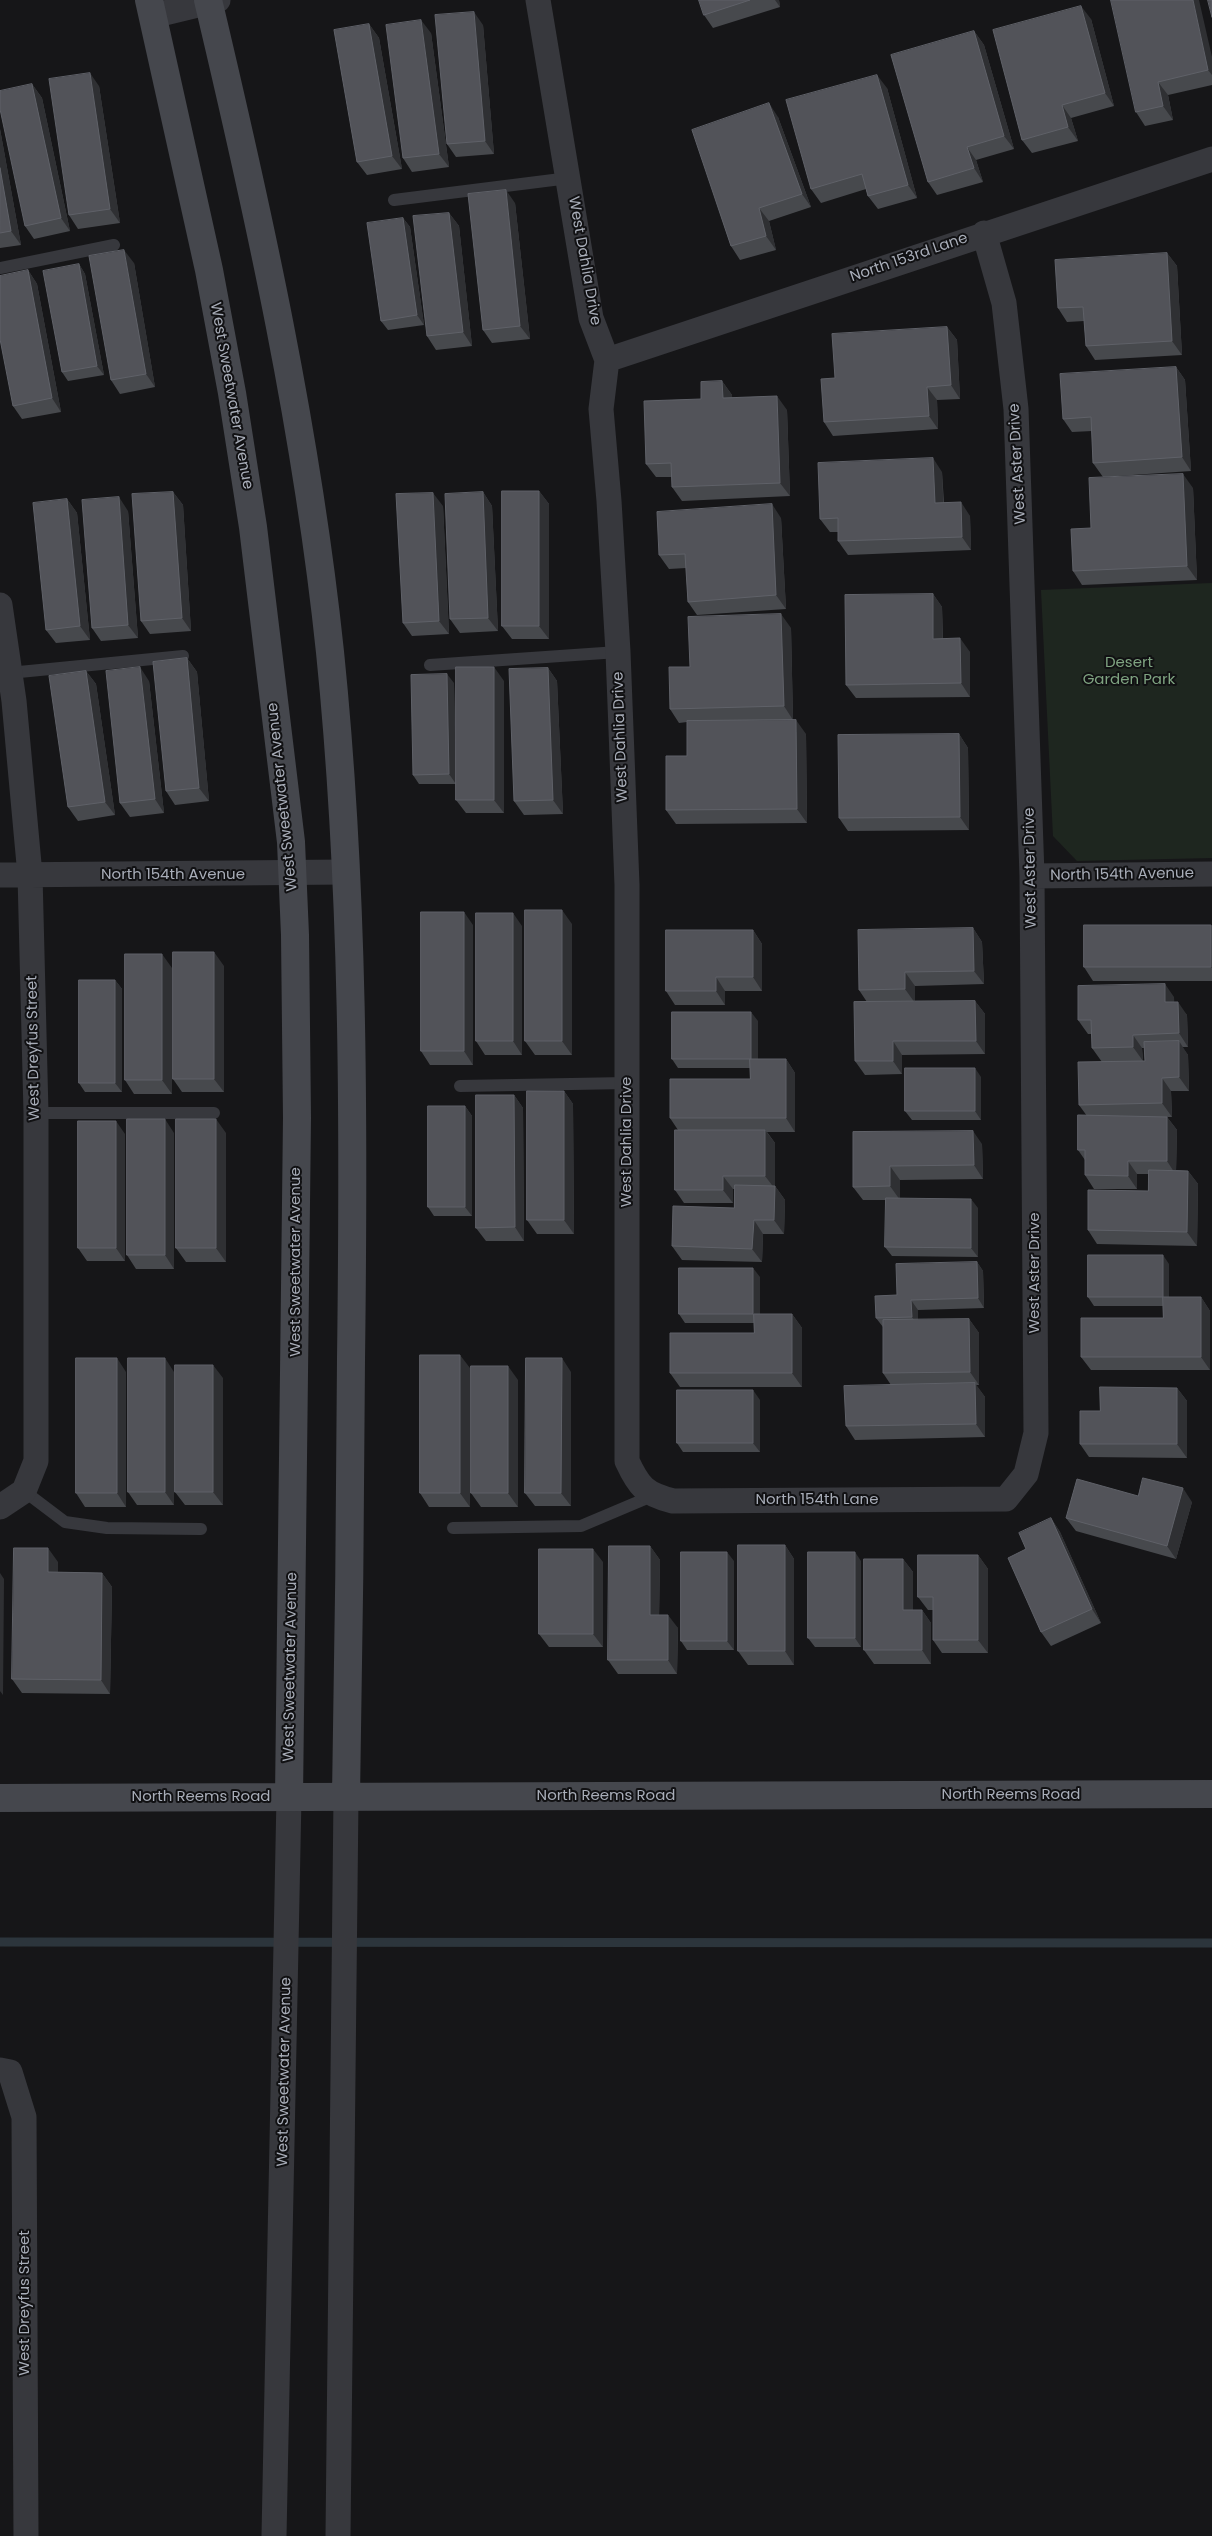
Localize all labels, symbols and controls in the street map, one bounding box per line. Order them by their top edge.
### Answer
street label: West Dahlia Drive [564,195,604,327]
street label: North 153rd Lane [848,229,970,287]
street label: West Sweetwater Avenue [206,301,256,491]
street label: West Aster Drive [1006,403,1030,525]
park label: Desert Garden Park [1083,654,1175,689]
street label: West Dahlia Drive [610,671,632,803]
street label: West Sweetwater Avenue [264,702,302,892]
street label: West Aster Drive [1021,807,1041,929]
street label: North 154th Avenue [1050,865,1194,885]
street label: North 154th Avenue [101,866,245,884]
street label: West Dreyfus Street [24,975,44,1121]
street label: West Dahlia Drive [618,1077,636,1207]
street label: West Sweetwater Avenue [287,1167,305,1357]
street label: West Aster Drive [1026,1212,1044,1334]
street label: North 154th Lane [755,1491,879,1509]
street label: West Sweetwater Avenue [280,1572,302,1762]
street label: North Reems Road [942,1786,1080,1804]
street label: North Reems Road [537,1787,675,1805]
street label: North Reems Road [132,1788,270,1806]
street label: West Sweetwater Avenue [274,1977,296,2167]
street label: West Dreyfus Street [16,2230,34,2376]

